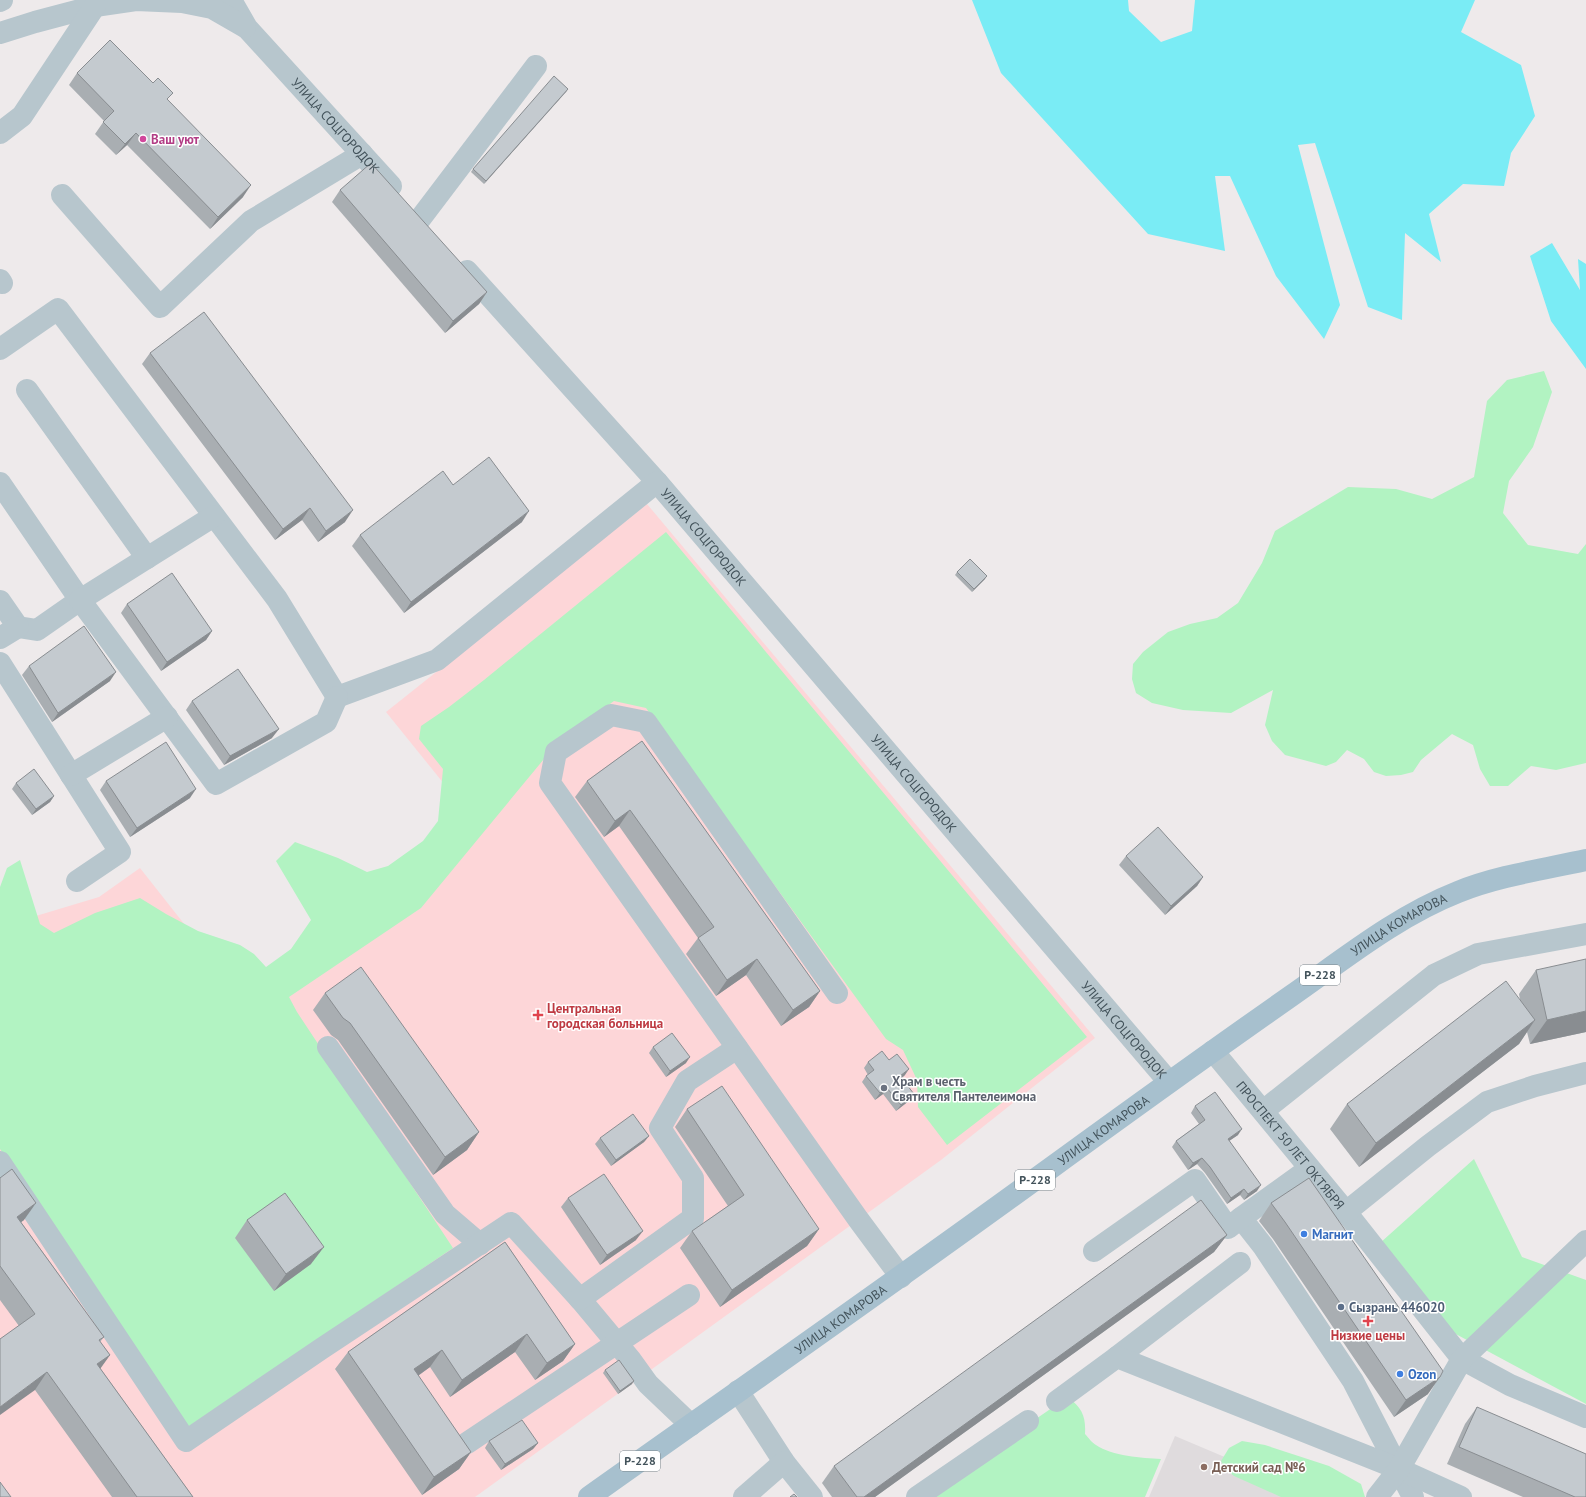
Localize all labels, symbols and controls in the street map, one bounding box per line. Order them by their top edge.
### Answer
street label: УЛИЦА СОЦГОРОДОК [288,74,383,177]
place label: Ваш уют [151,131,200,148]
marker: Ваш уют [138,134,148,144]
street label: УЛИЦА СОЦГОРОДОК [657,485,750,590]
street label: УЛИЦА СОЦГОРОДОК [867,731,960,836]
street label: УЛИЦА КОМАРОВА [1348,890,1450,960]
road number: Р-228 [1300,965,1340,985]
street label: УЛИЦА СОЦГОРОДОК [1078,978,1171,1083]
place label: Центральная городская больница [547,1000,663,1032]
marker: Центральная городская больница [532,1009,544,1021]
place label: Храм в честь Святителя Пантелеимона [892,1073,1036,1105]
street label: ПРОСПЕКТ 50 ЛЕТ ОКТЯБРЯ [1232,1078,1348,1213]
marker: Храм в честь Святителя Пантелеимона [879,1083,889,1093]
street label: УЛИЦА КОМАРОВА [1055,1091,1153,1169]
road number: Р-228 [1015,1170,1055,1190]
place label: Магнит [1312,1226,1354,1243]
marker: Магнит [1299,1229,1309,1239]
street label: УЛИЦА КОМАРОВА [791,1281,890,1358]
place label: Сызрань 446020 [1349,1299,1445,1316]
marker: Сызрань 446020 [1336,1302,1346,1312]
marker: Низкие цены [1363,1316,1373,1326]
place label: Низкие цены [1331,1327,1405,1344]
place label: Ozon [1408,1366,1436,1383]
marker: Ozon [1395,1369,1405,1379]
road number: Р-228 [620,1451,660,1471]
place label: Детский сад №6 [1212,1459,1306,1476]
marker: Детский сад №6 [1199,1462,1209,1472]

